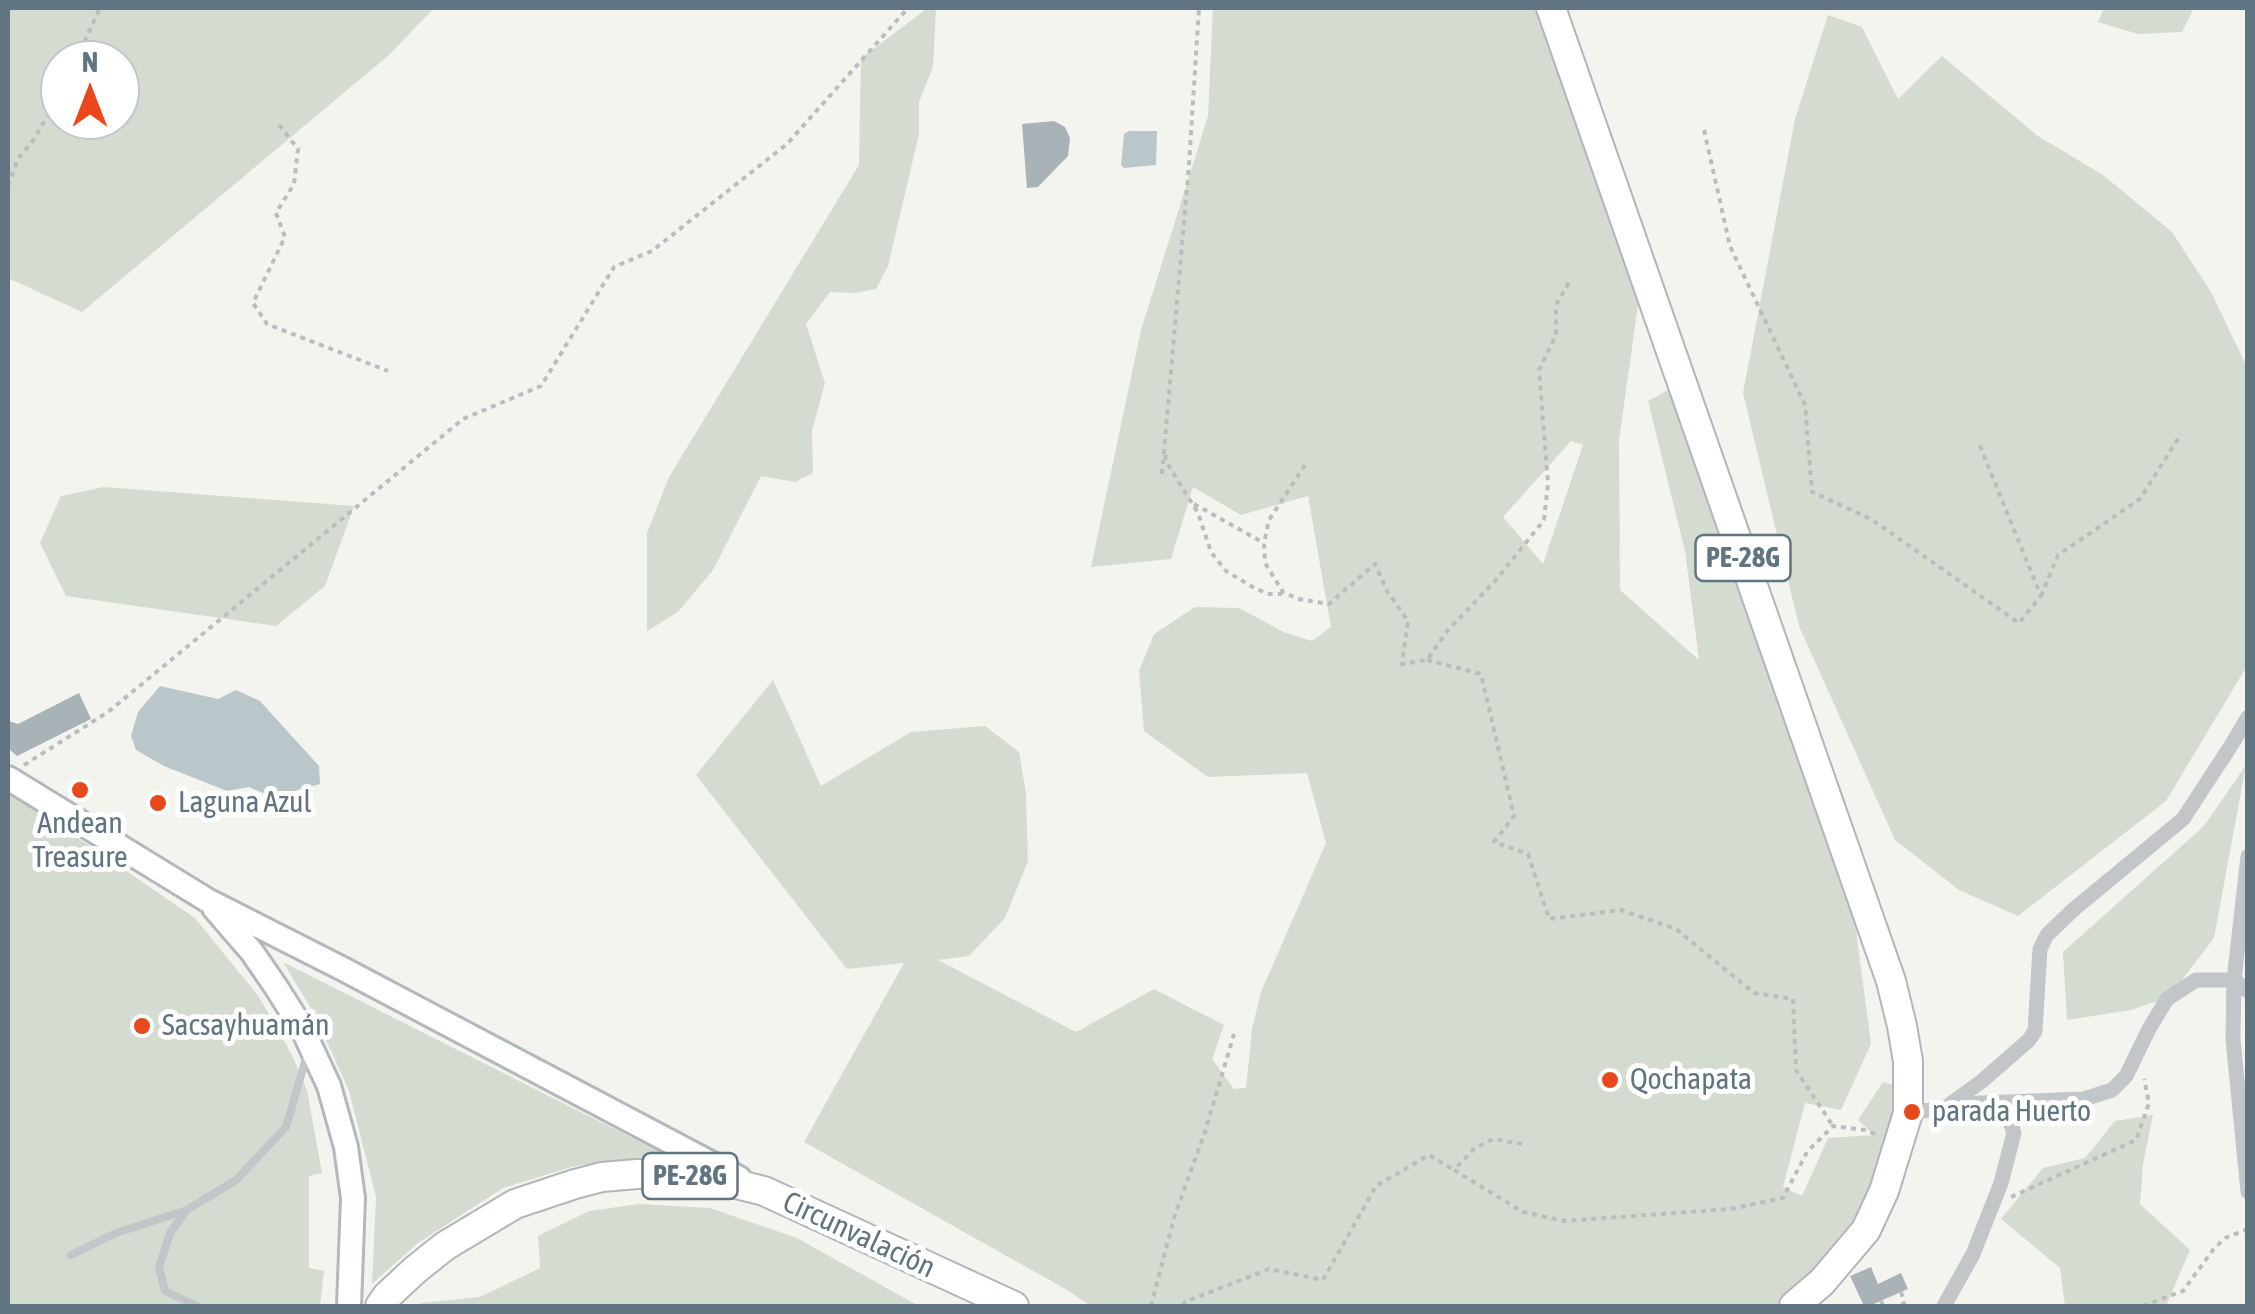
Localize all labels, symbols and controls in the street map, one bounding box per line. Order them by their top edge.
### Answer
north arrow [40,40,140,140]
text: N [82,46,98,78]
road number: PE-28G [1696,535,1790,581]
marker: Andean Treasure [69,779,91,801]
place label: Laguna Azul [178,785,311,821]
marker: Laguna Azul [147,792,169,814]
place label: Andean Treasure [32,806,128,876]
place label: Sacsayhuamán [162,1008,330,1044]
marker: Sacsayhuamán [131,1015,153,1037]
place label: Qochapata [1630,1062,1752,1098]
marker: Qochapata [1599,1069,1621,1091]
place label: parada Huerto [1932,1094,2091,1130]
marker: parada Huerto [1901,1101,1923,1123]
road number: PE-28G [642,1153,738,1199]
street label: Circunvalación [777,1184,941,1286]

